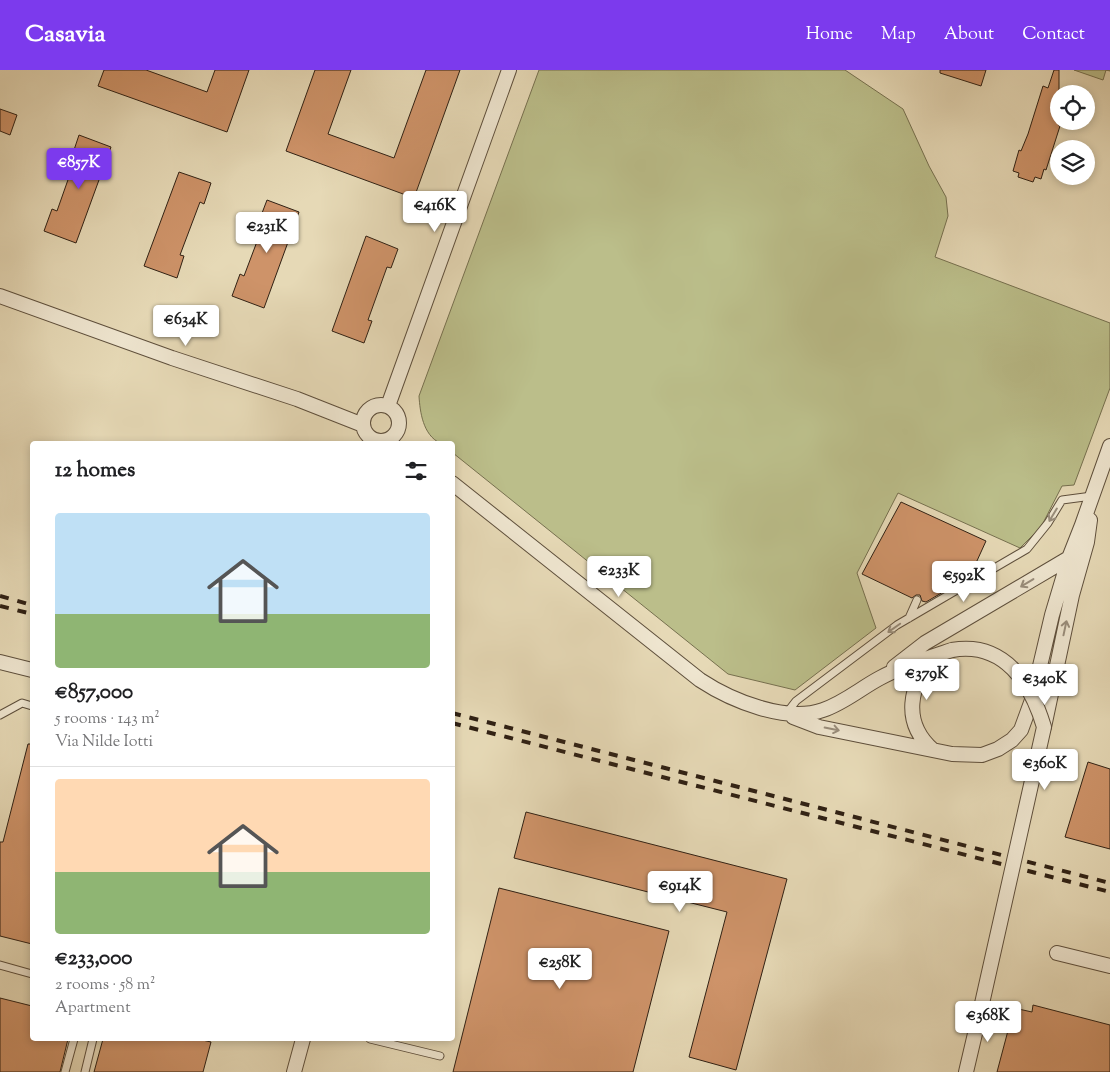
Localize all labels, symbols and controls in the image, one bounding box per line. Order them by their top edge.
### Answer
text: Casavia [25,18,106,52]
text: Home [806,22,853,48]
text: Map [881,22,916,48]
text: About [944,22,994,48]
text: Contact [1022,22,1085,48]
map controls [1050,85,1095,185]
button: locate [1050,85,1095,130]
button: layers [1050,140,1095,185]
pin: €857K [44,148,114,190]
text: €857K [58,152,100,175]
pin: €416K [400,190,470,233]
text: €416K [414,195,456,218]
pin: €231K [232,212,302,254]
text: €231K [247,216,287,239]
pin: €634K [151,304,221,347]
text: €634K [164,309,208,332]
text: 12 homes [55,456,135,486]
icon: filters [402,457,430,485]
one-way arrow [1047,508,1057,522]
icon: home [198,546,288,636]
pin: €233K [584,556,654,598]
text: €233K [598,560,640,583]
pin: €592K [929,560,999,603]
text: €592K [943,565,985,588]
one-way arrow [1020,578,1034,588]
one-way arrow [1061,620,1070,636]
one-way arrow [887,623,901,633]
pin: €379K [892,658,962,701]
text: €379K [905,663,949,686]
pin: €340K [1010,664,1080,706]
text: €340K [1023,668,1067,691]
text: €857,000 [55,678,133,708]
text: 5 rooms · 143 m² [55,708,160,731]
one-way arrow [823,725,839,735]
text: Via Nilde Iotti [55,731,153,754]
pin: €360K [1010,748,1080,791]
text: €360K [1023,753,1067,776]
icon: home [198,811,288,901]
pin: €914K [645,870,715,913]
text: €914K [659,875,701,898]
text: €233,000 [55,944,132,974]
pin: €258K [525,948,595,990]
text: €258K [539,952,581,975]
text: 2 rooms · 58 m² [55,974,155,997]
text: Apartment [55,997,131,1020]
pin: €368K [953,1000,1023,1043]
text: €368K [966,1005,1010,1028]

